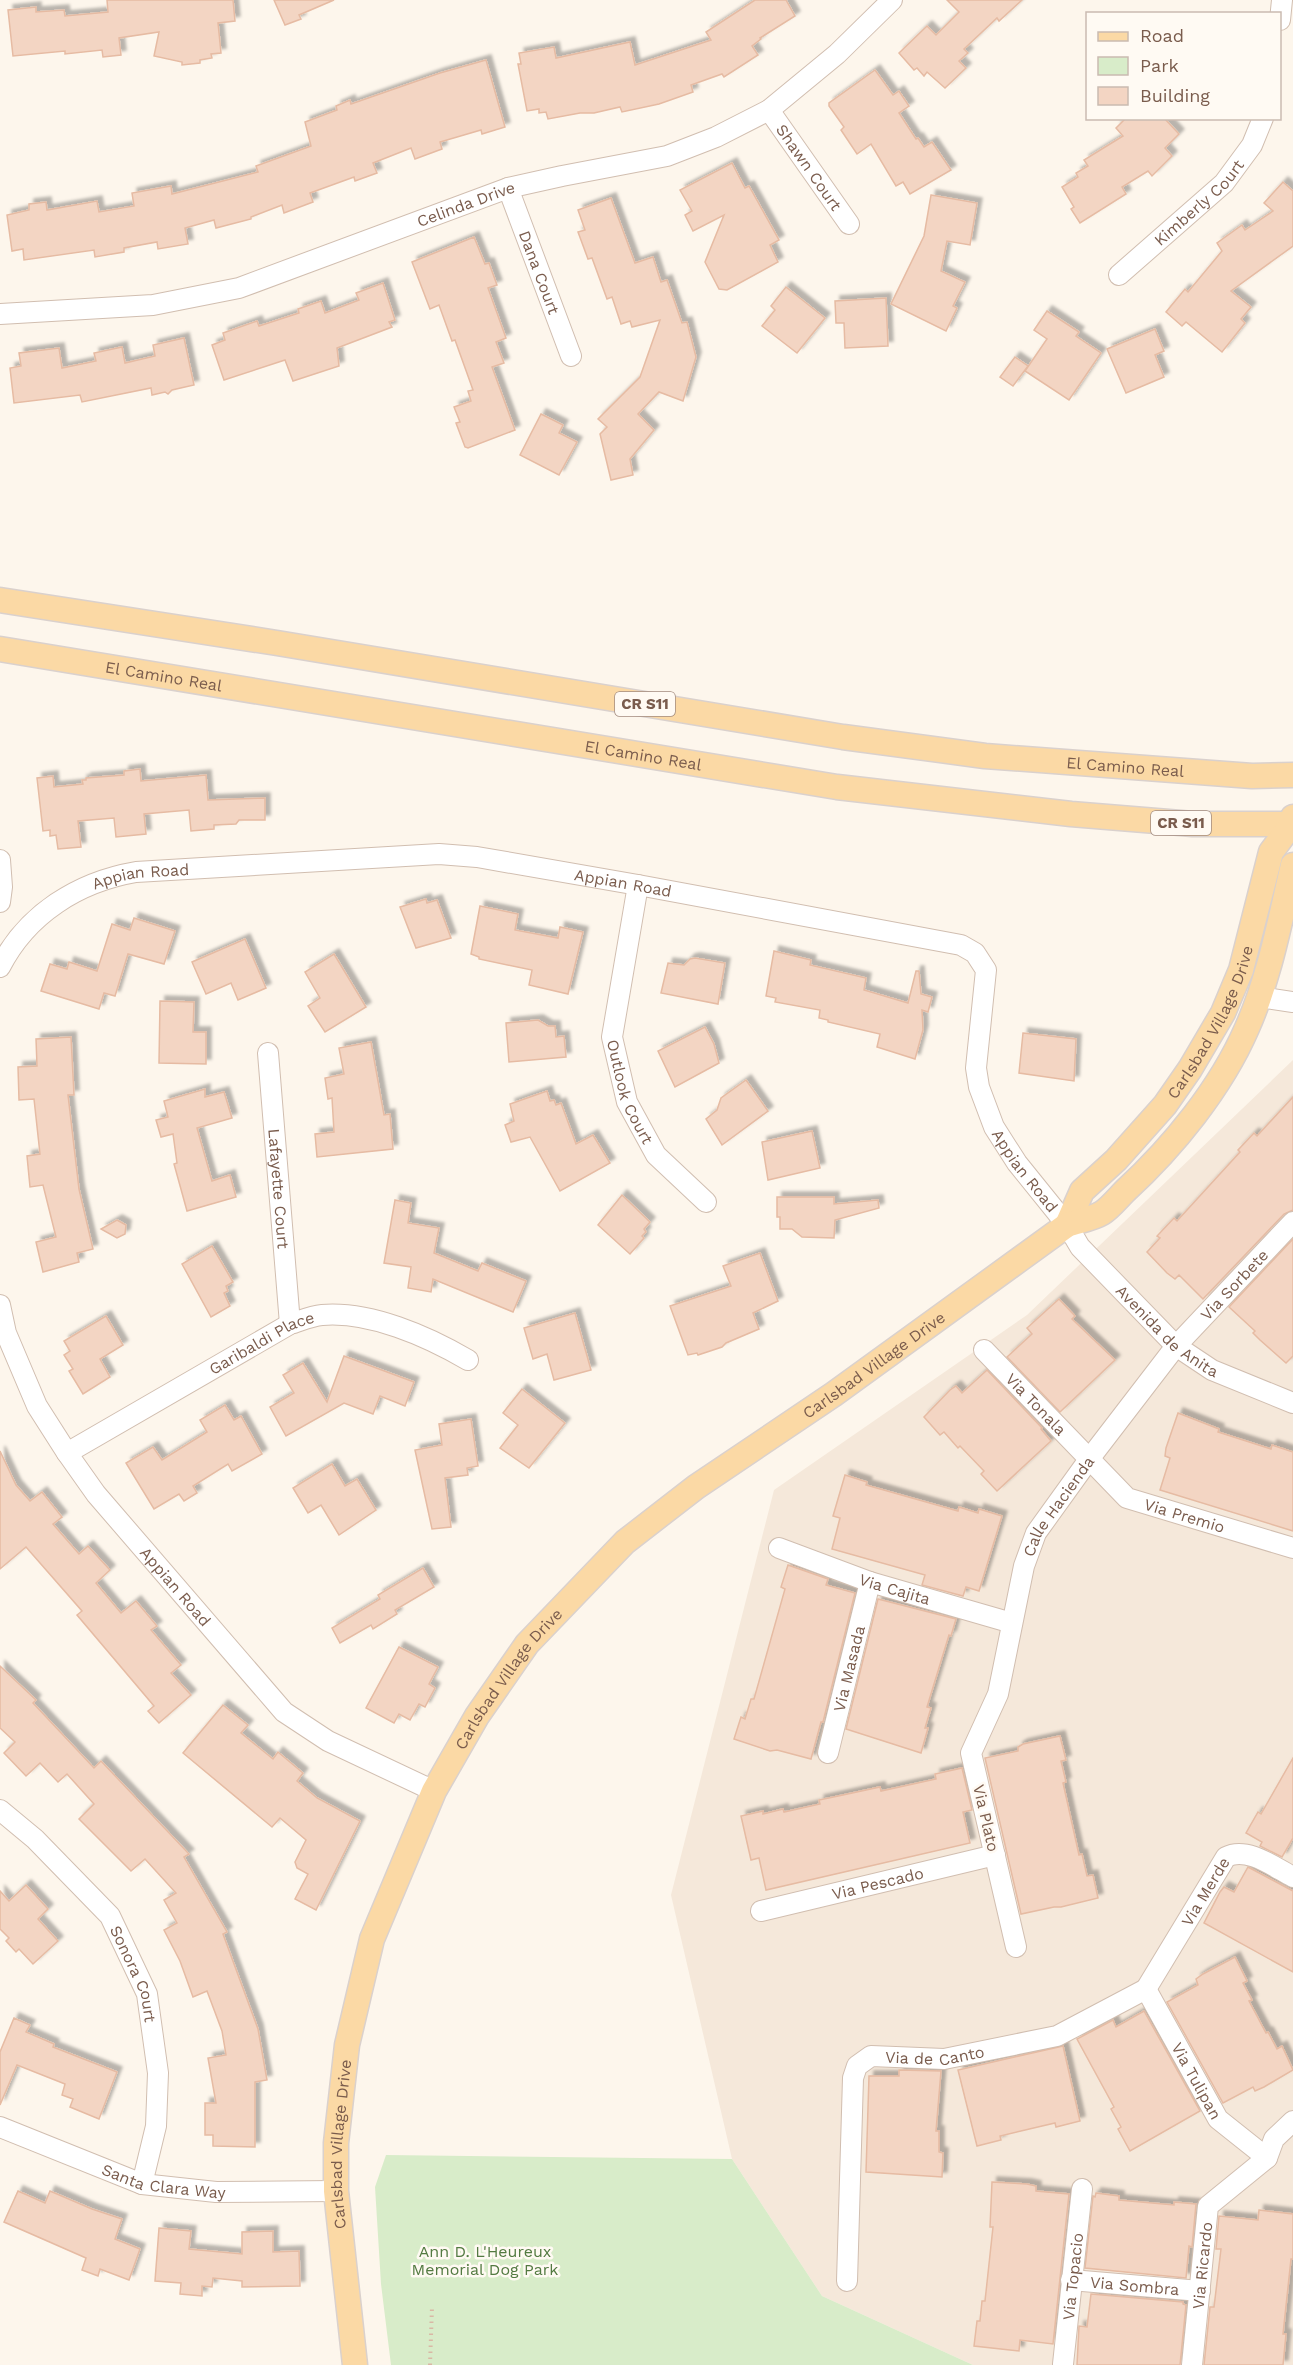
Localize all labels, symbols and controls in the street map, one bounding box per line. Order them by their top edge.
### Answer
legend [1086,12,1281,120]
text: Road [1140,25,1184,46]
text: Park [1140,55,1179,76]
text: Building [1140,85,1210,106]
street label: Shawn Court [772,120,846,214]
street label: Kimberly Court [1150,156,1248,249]
street label: Celinda Drive [414,177,517,231]
street label: Dana Court [515,228,564,317]
street label: El Camino Real [104,657,224,695]
road number: CR S11 [615,692,675,716]
street label: El Camino Real [583,736,703,774]
street label: El Camino Real [1066,753,1185,780]
road number: CR S11 [1151,811,1211,835]
street label: Appian Road [89,859,190,893]
street label: Appian Road [573,865,673,901]
street label: Carlsbad Village Drive [1163,943,1256,1102]
street label: Outlook Court [603,1038,658,1147]
street label: Appian Road [988,1125,1062,1216]
street label: Lafayette Court [265,1128,293,1250]
street label: Via Sorbete [1196,1245,1272,1324]
street label: Avenida de Anita [1112,1281,1221,1381]
street label: Garibaldi Place [205,1307,316,1378]
street label: Carlsbad Village Drive [799,1307,948,1422]
street label: Via Tonala [1002,1369,1070,1439]
street label: Calle Hacienda [1019,1452,1098,1559]
street label: Via Premio [1142,1494,1227,1536]
street label: Appian Road [136,1543,215,1630]
street label: Via Cajita [857,1569,933,1608]
street label: Carlsbad Village Drive [450,1604,566,1753]
street label: Via Masada [829,1623,868,1714]
street label: Via Plato [969,1783,1003,1853]
street label: Via Merde [1177,1854,1233,1929]
street label: Via Pescado [830,1863,926,1903]
street label: Sonora Court [106,1922,160,2024]
street label: Via Tulipan [1168,2039,1226,2123]
street label: Via de Canto [885,2042,986,2069]
street label: Carlsbad Village Drive [326,2058,355,2230]
street label: Santa Clara Way [99,2159,227,2202]
street label: Via Ricardo [1188,2221,1216,2310]
street label: Via Topacio [1058,2232,1087,2321]
park label: Ann D. L'Heureux Memorial Dog Park [412,2242,558,2279]
street label: Via Sombra [1089,2272,1180,2299]

